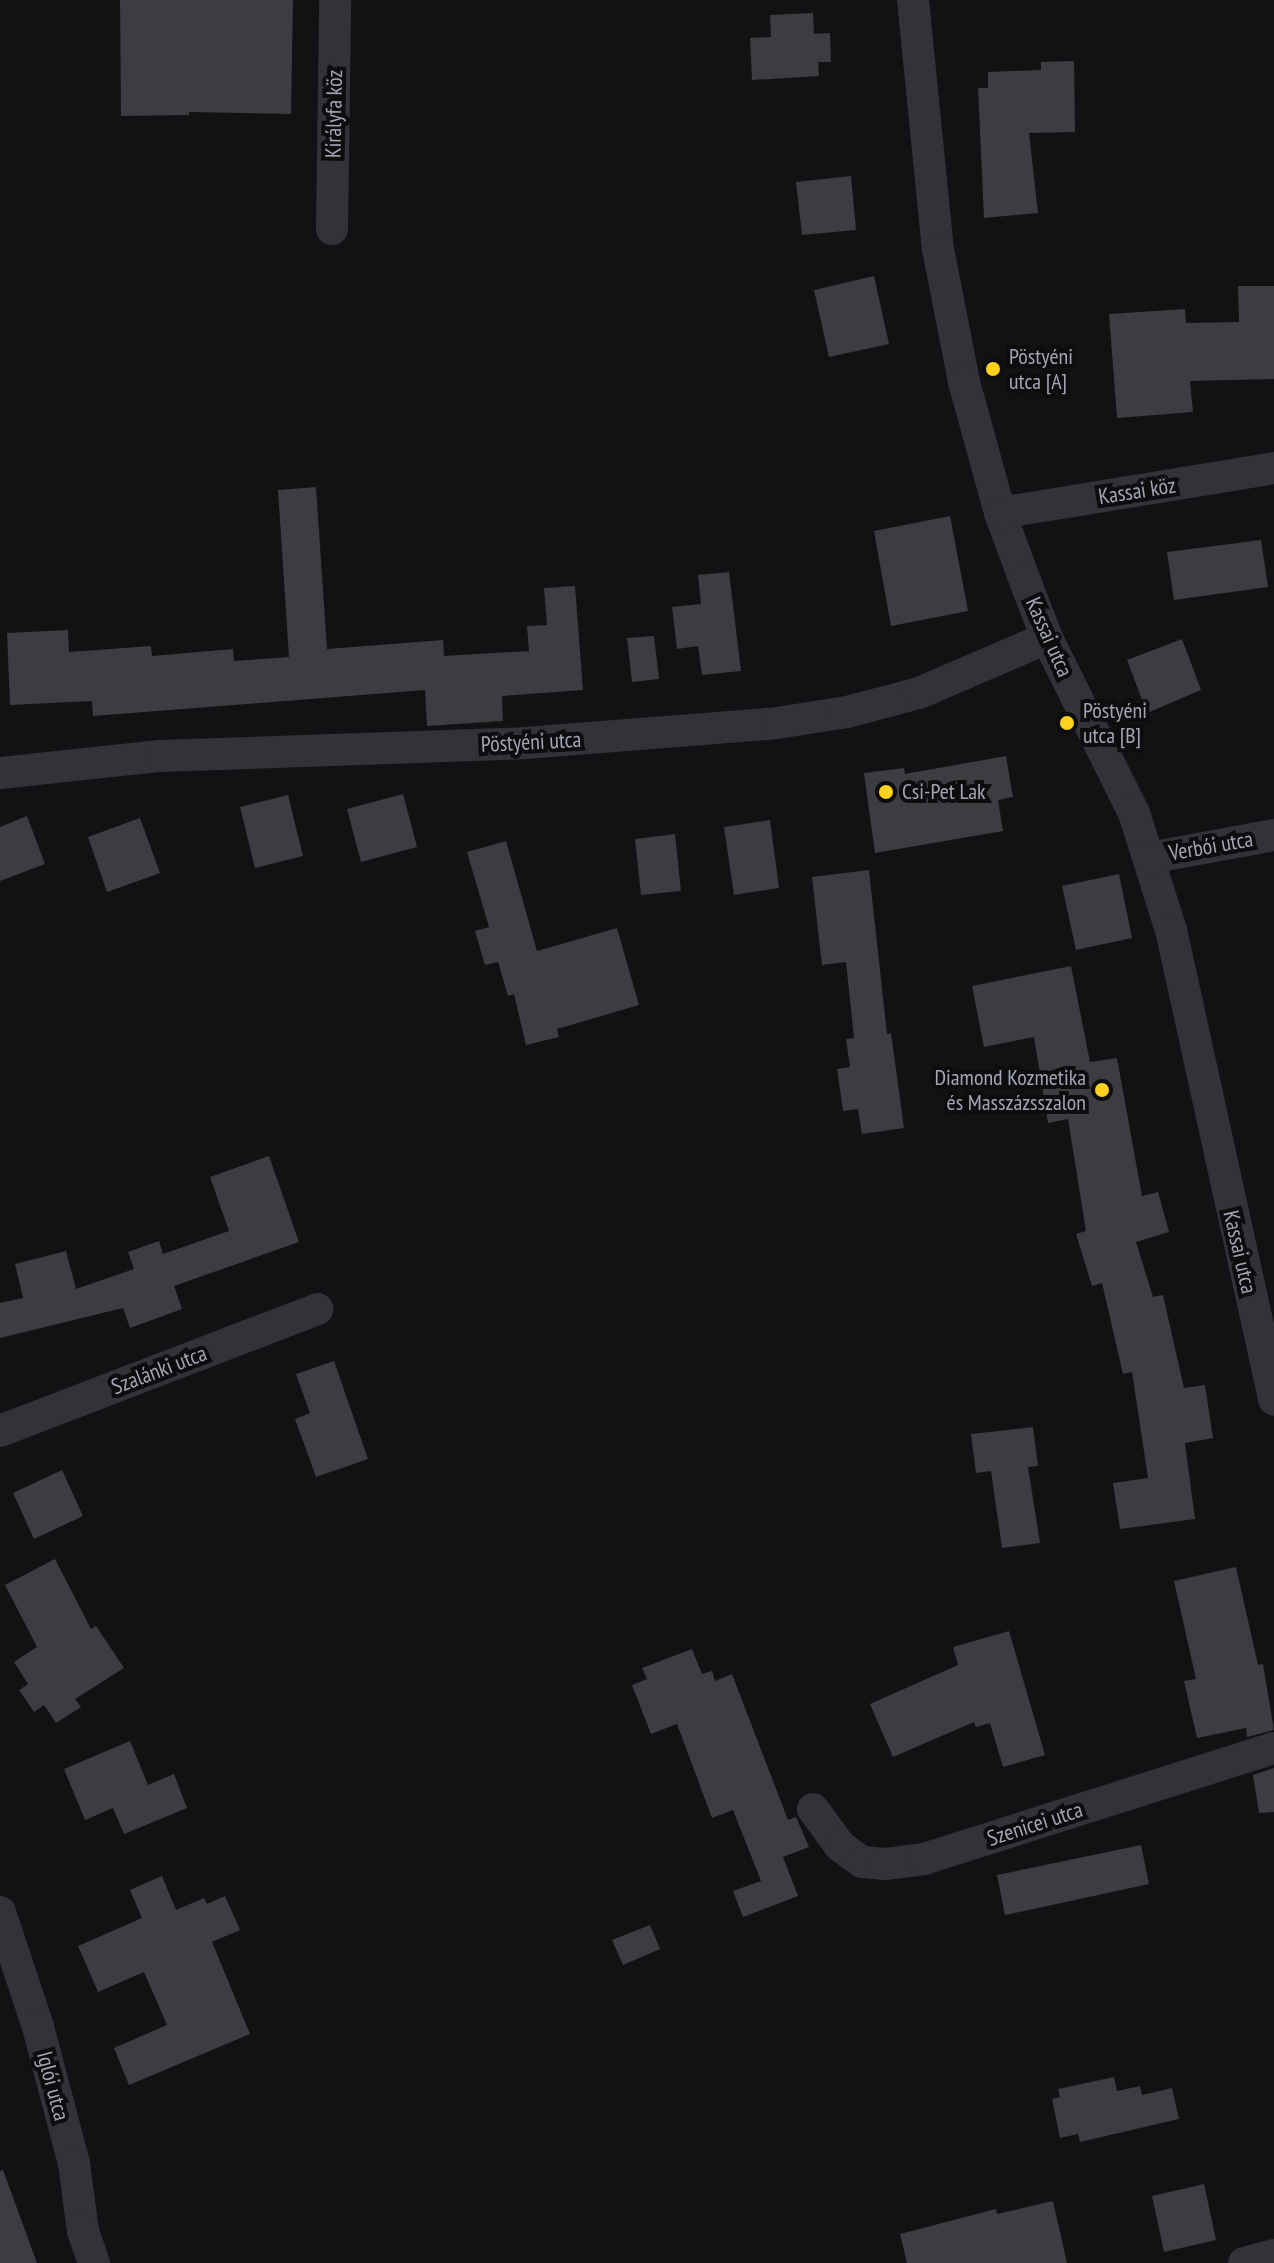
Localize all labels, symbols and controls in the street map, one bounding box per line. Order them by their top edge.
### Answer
street label: Királyfa köz [320,70,348,158]
place label: Pöstyéni utca [A] [1009,343,1073,394]
marker: Pöstyéni utca [A] [984,360,1002,378]
street label: Kassai köz [1097,472,1177,510]
street label: Kassai utca [1020,593,1078,681]
place label: Pöstyéni utca [B] [1083,697,1147,748]
marker: Pöstyéni utca [B] [1058,714,1076,732]
street label: Pöstyéni utca [480,726,582,758]
place label: Csi-Pet Lak [902,779,986,805]
marker: Csi-Pet Lak [877,783,895,801]
street label: Verbói utca [1167,826,1255,866]
place label: Diamond Kozmetika és Masszázsszalon [934,1064,1086,1116]
marker: Diamond Kozmetika és Masszázsszalon [1093,1081,1111,1099]
street label: Kassai utca [1218,1208,1262,1296]
street label: Szalánki utca [108,1340,210,1400]
street label: Szenicei utca [984,1796,1086,1852]
street label: Iglói utca [31,2048,75,2124]

